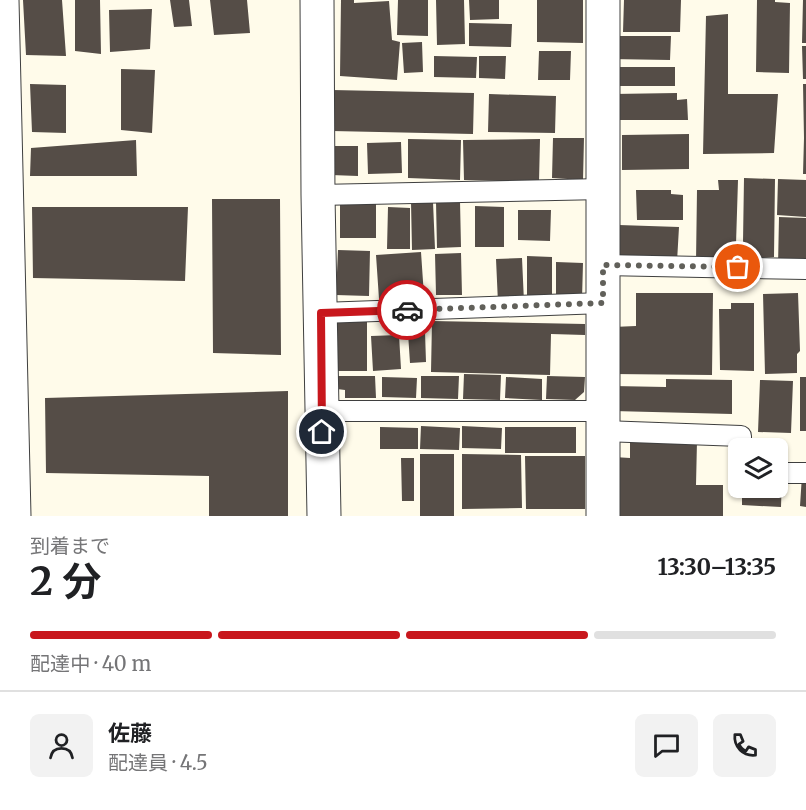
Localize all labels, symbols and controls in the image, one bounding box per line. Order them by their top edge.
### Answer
pin [712,241,763,292]
icon: bag [721,250,754,283]
courier [377,280,437,340]
icon: car [391,294,424,327]
pin [296,406,347,457]
icon: home [305,415,338,448]
map controls [728,438,788,498]
button: layers [728,438,788,498]
text: 到着まで [30,533,110,558]
text: 13:30–13:35 [658,553,776,581]
text: 2 分 [30,557,101,606]
text: 配達中 · 40 m [30,651,151,676]
button: person [30,714,93,777]
button: chat [635,714,698,777]
button: phone [713,714,776,777]
text: 佐藤 [108,719,152,747]
text: 配達員 · 4.5 [108,750,208,775]

